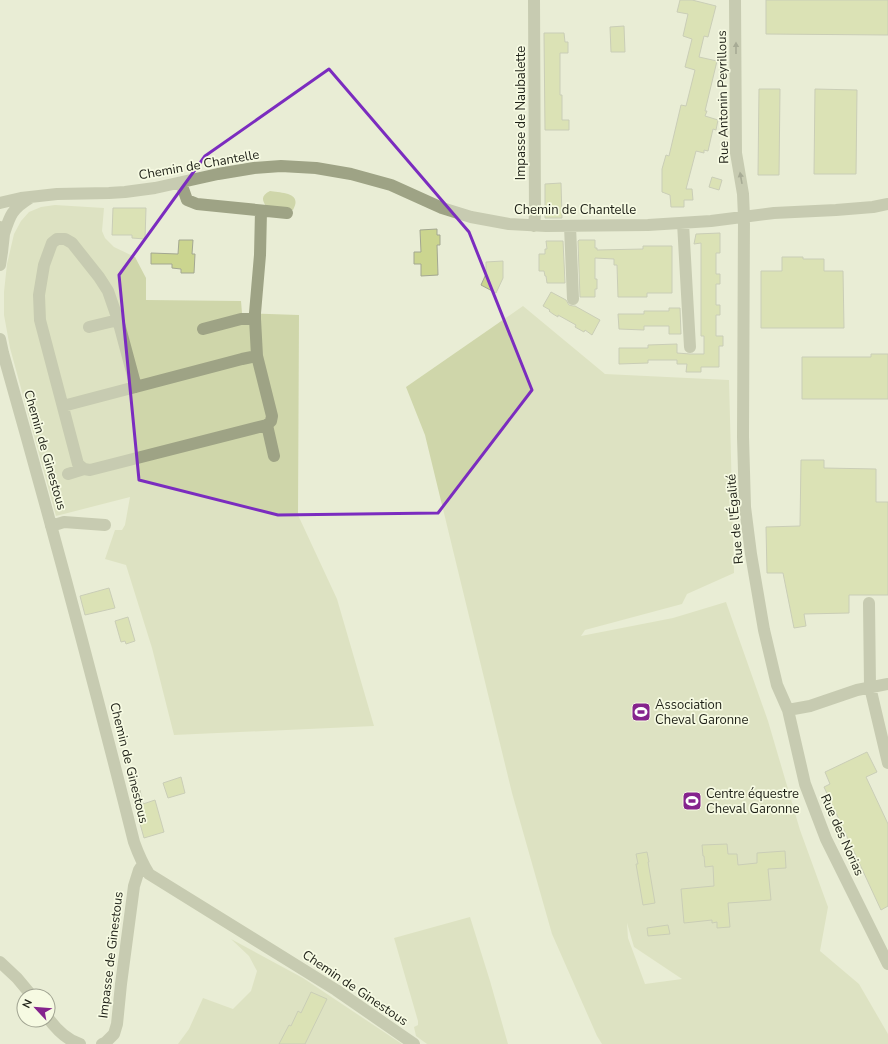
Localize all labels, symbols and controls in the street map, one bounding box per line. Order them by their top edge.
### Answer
street label: Rue Antonin Peyrillous [713,30,733,164]
one-way arrow [733,41,739,54]
street label: Impasse de Naubalette [512,46,530,180]
street label: Chemin de Chantelle [137,146,261,184]
one-way arrow [737,172,743,184]
street label: Chemin de Chantelle [514,201,636,219]
street label: Chemin de Ginestous [19,388,71,512]
street label: Rue de l'Égalité [721,473,748,565]
place label: Association Cheval Garonne [655,696,749,729]
street label: Chemin de Ginestous [105,701,153,825]
sports icon: Association Cheval Garonne [630,701,652,723]
place label: Centre équestre Cheval Garonne [706,785,800,818]
sports icon: Centre équestre Cheval Garonne [681,790,703,812]
street label: Rue des Norias [816,791,868,879]
street label: Impasse de Ginestous [94,891,128,1019]
street label: Chemin de Ginestous [299,946,411,1030]
north arrow [16,988,56,1028]
text: N [19,997,36,1011]

